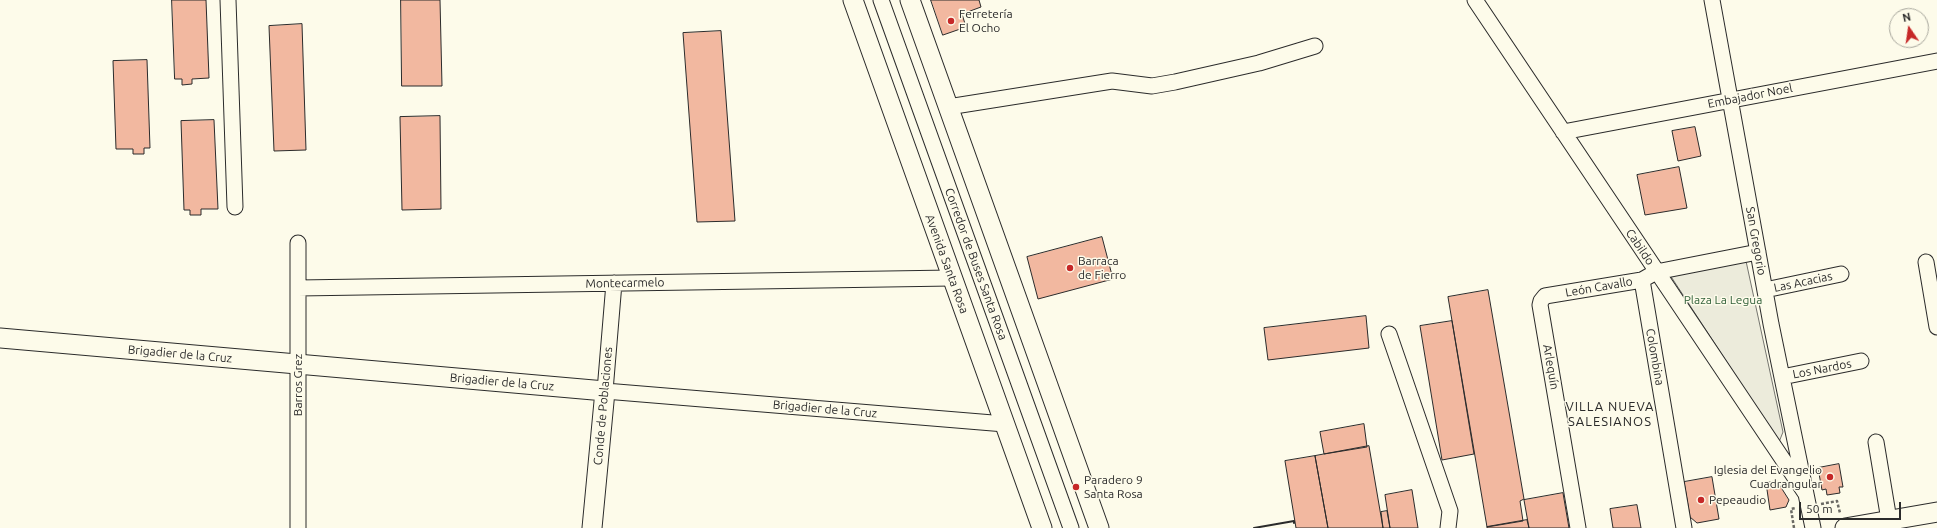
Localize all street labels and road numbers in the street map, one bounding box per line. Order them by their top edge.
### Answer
street label: Embajador Noel [1706,81,1794,111]
street label: Corredor de Buses Santa Rosa [942,186,1010,342]
street label: San Gregorio [1743,205,1769,277]
street label: Avenida Santa Rosa [922,212,972,316]
street label: Cabildo [1623,226,1657,268]
street label: Las Acacias [1772,269,1834,295]
street label: León Cavallo [1564,274,1634,300]
street label: Montecarmelo [585,275,665,291]
street label: Colombina [1643,327,1667,387]
street label: Brigadier de la Cruz [127,342,233,366]
street label: Arlequín [1540,343,1562,391]
street label: Conde de Poblaciones [591,346,615,466]
street label: Barros Grez [291,354,305,416]
street label: Los Nardos [1791,356,1853,382]
street label: Brigadier de la Cruz [449,370,555,394]
street label: Brigadier de la Cruz [772,397,878,421]

